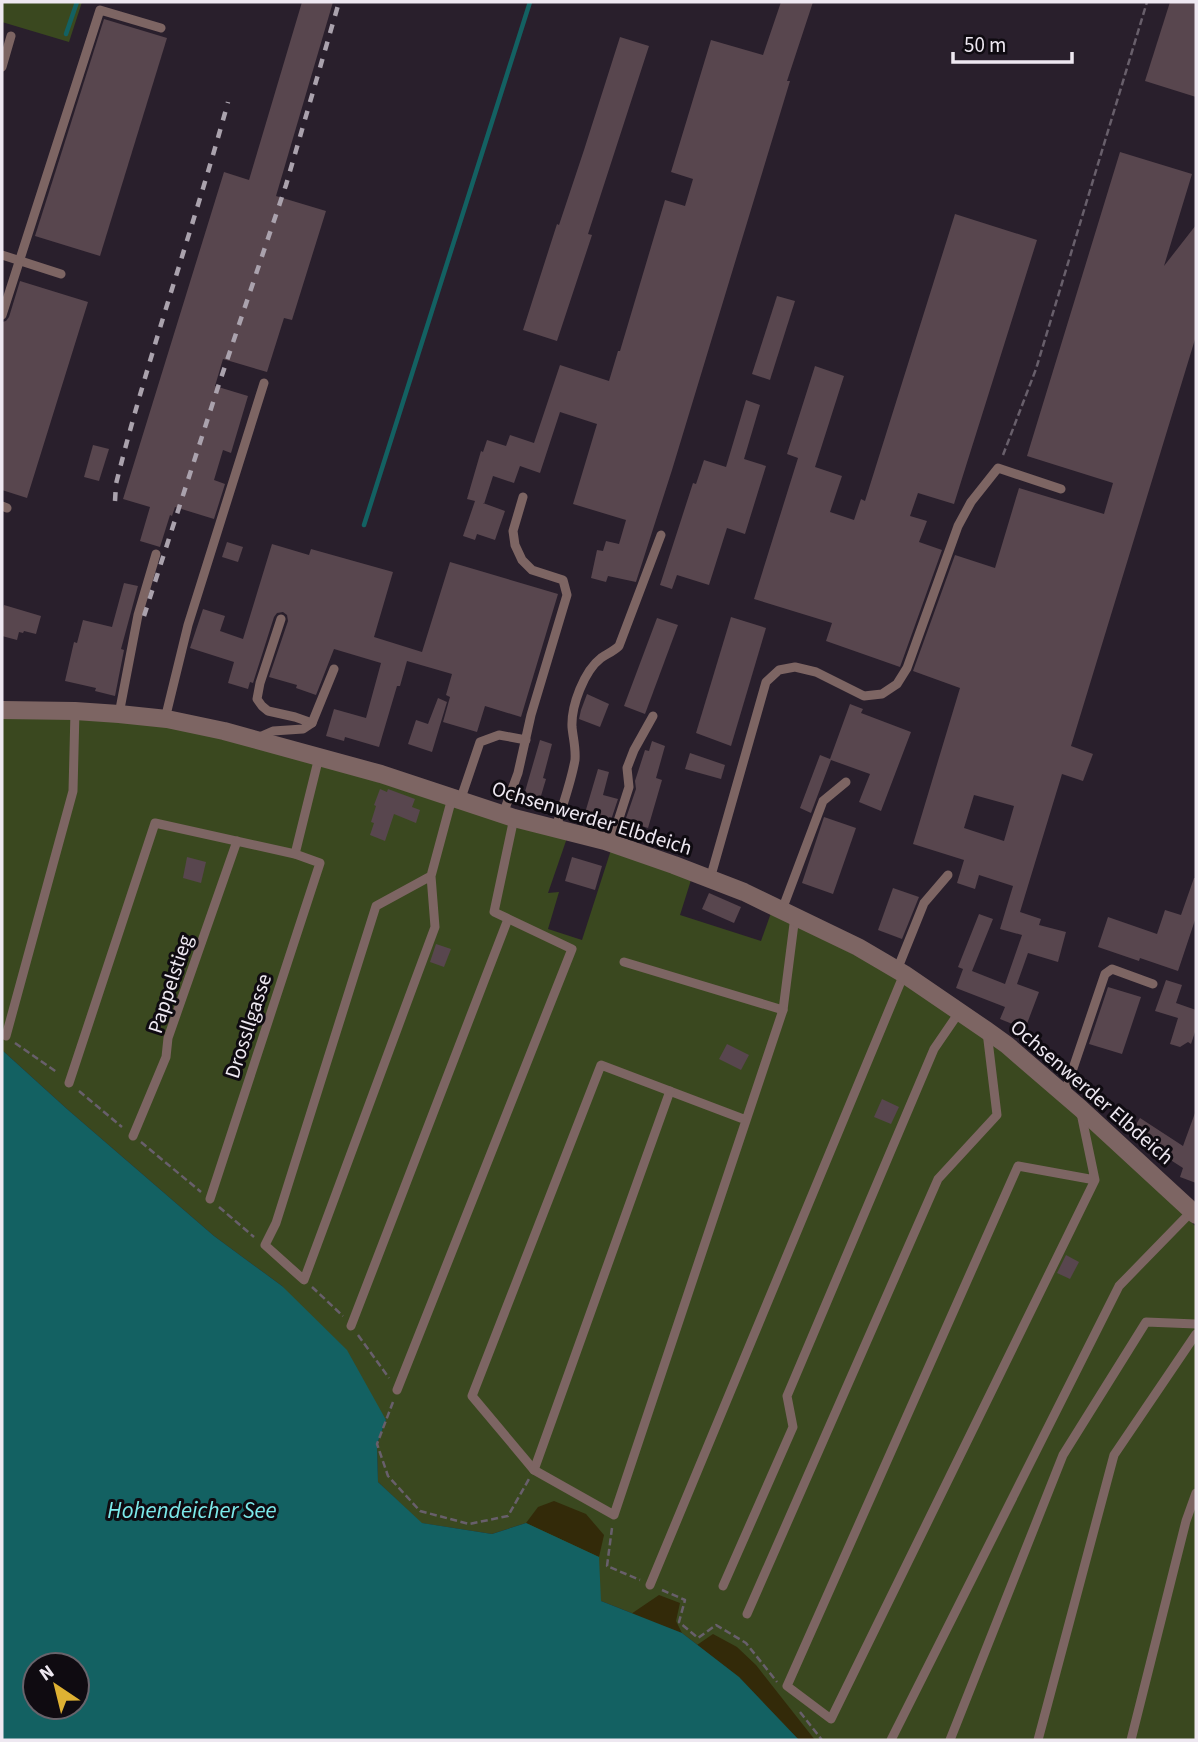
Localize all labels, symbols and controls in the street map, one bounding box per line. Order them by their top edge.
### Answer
scale bar [953,21,1072,65]
text: 50 m [964,30,1006,60]
street label: Ochsenwerder Elbdeich [488,773,696,863]
street label: Pappelstieg [140,930,200,1037]
street label: Drossllgasse [217,970,279,1082]
street label: Ochsenwerder Elbdeich [1004,1012,1180,1172]
water label: Hohendeicher See [107,1494,277,1527]
north arrow [21,1651,91,1721]
text: N [34,1659,60,1688]

